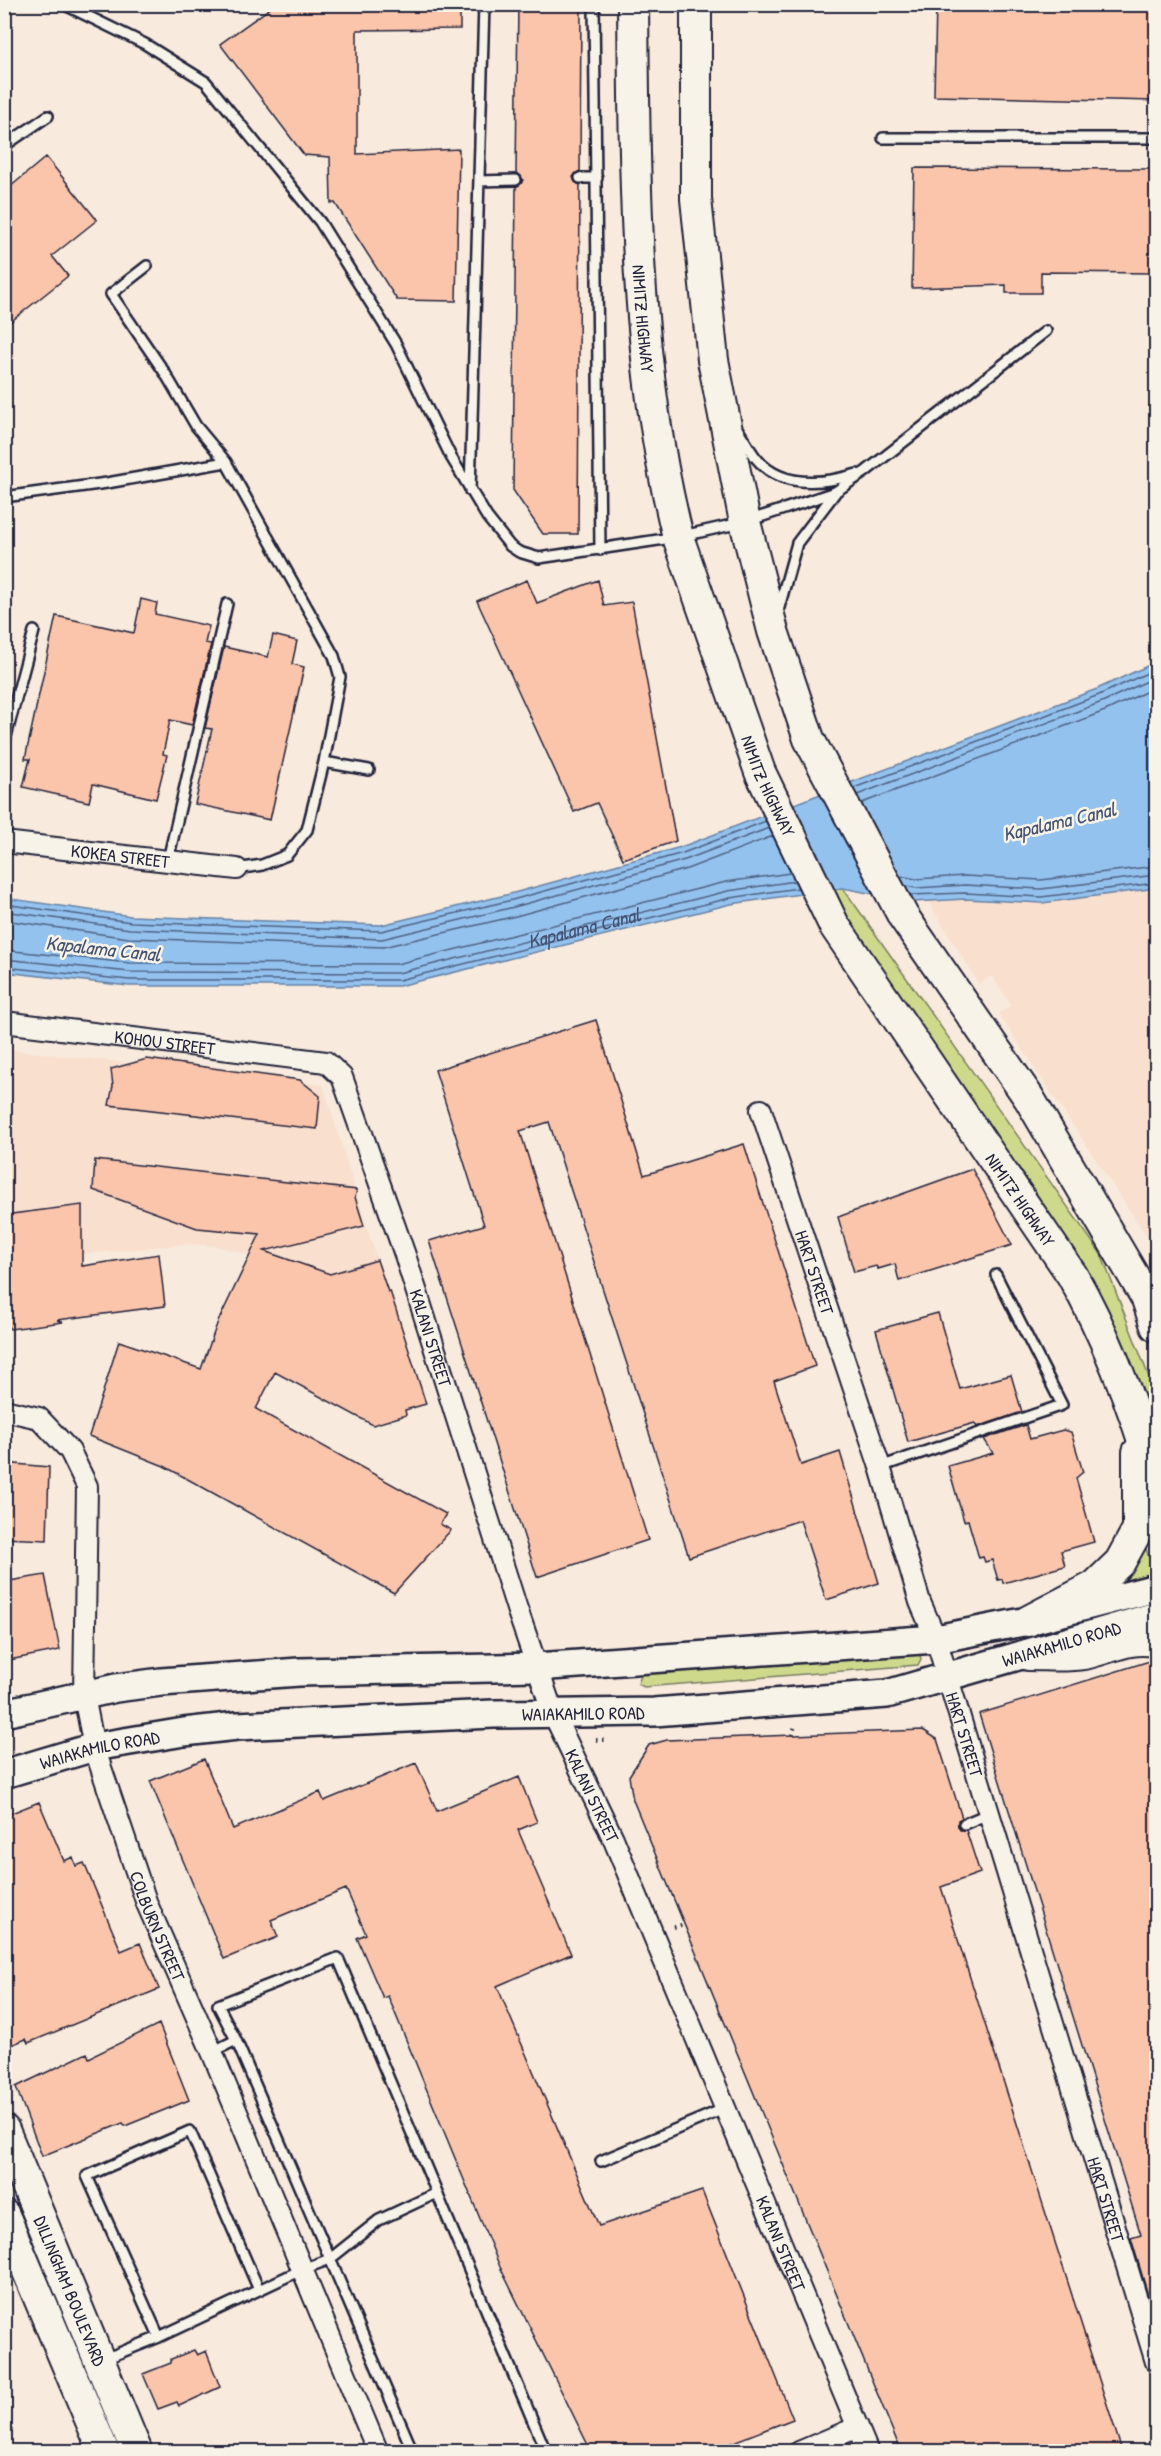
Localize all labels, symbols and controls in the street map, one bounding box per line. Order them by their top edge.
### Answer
street label: NIMITZ HIGHWAY [627,264,661,374]
street label: NIMITZ HIGHWAY [736,732,802,840]
water label: Kapalama Canal [1000,795,1120,848]
street label: KOKEA STREET [70,837,171,874]
water label: Kapalama Canal [525,899,644,954]
water label: Kapalama Canal [44,929,163,969]
street label: KOHOU STREET [113,1023,217,1061]
street label: NIMITZ HIGHWAY [980,1148,1061,1251]
street label: HART STREET [789,1227,841,1318]
street label: KALANI STREET [404,1286,458,1390]
street label: WAIAKAMILO ROAD [999,1614,1124,1673]
street label: HART STREET [940,1689,990,1780]
street label: WAIAKAMILO ROAD [522,1700,645,1726]
street label: WAIAKAMILO ROAD [37,1724,162,1775]
street label: KALANI STREET [559,1745,626,1847]
street label: COLBURN STREET [124,1868,192,1985]
street label: HART STREET [1082,2154,1131,2245]
street label: KALANI STREET [750,2192,812,2295]
street label: DILLINGHAM BOULEVARD [28,2212,113,2370]

